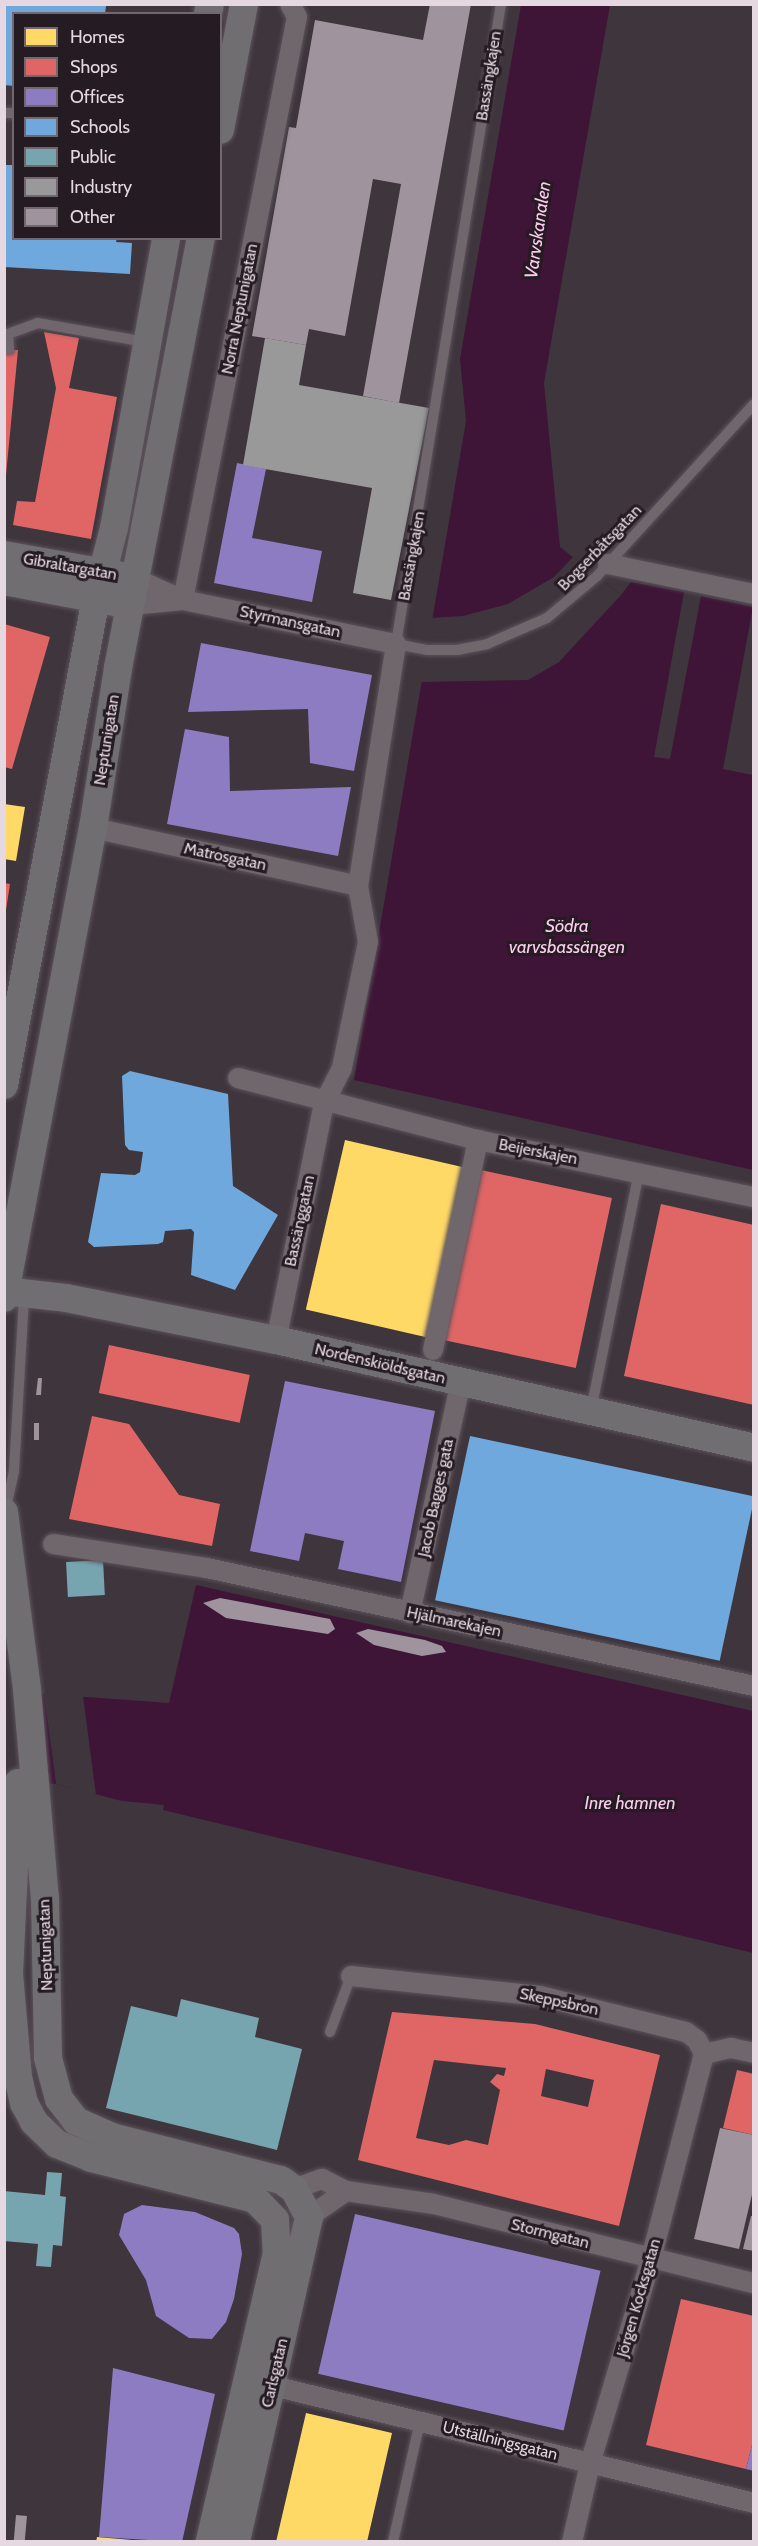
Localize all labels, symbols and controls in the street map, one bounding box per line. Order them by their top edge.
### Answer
legend [12,12,222,240]
text: Homes [70,26,125,48]
street label: Bassängkajen [472,30,506,122]
text: Shops [70,56,118,78]
text: Offices [70,86,124,108]
text: Schools [70,116,130,138]
text: Public [70,146,116,168]
text: Industry [70,176,132,198]
water label: Varvskanalen [520,180,556,280]
text: Other [70,206,115,228]
street label: Norra Neptunigatan [218,242,262,376]
street label: Bogserbåtsgatan [554,501,646,595]
street label: Bassängkajen [395,510,429,602]
street label: Gibraltargatan [22,549,118,585]
street label: Styrmansgatan [238,602,342,642]
street label: Neptunigatan [90,693,124,787]
street label: Matrosgatan [182,839,268,875]
water label: Södra varvsbassängen [509,916,625,958]
street label: Beijerskajen [497,1135,579,1169]
street label: Bassänggatan [281,1174,319,1268]
street label: Nordenskiöldsgatan [313,1340,447,1388]
street label: Jacob Bagges gata [414,1437,458,1559]
street label: Hjälmarekajen [405,1603,503,1641]
water label: Inre hamnen [585,1792,675,1814]
street label: Neptunigatan [35,1899,57,1991]
street label: Skeppsbron [518,1984,600,2020]
street label: Stormgatan [509,2215,591,2253]
street label: Jörgen Kocksgatan [613,2237,665,2359]
street label: Carlsgatan [258,2336,292,2410]
street label: Utställningsgatan [441,2417,559,2465]

